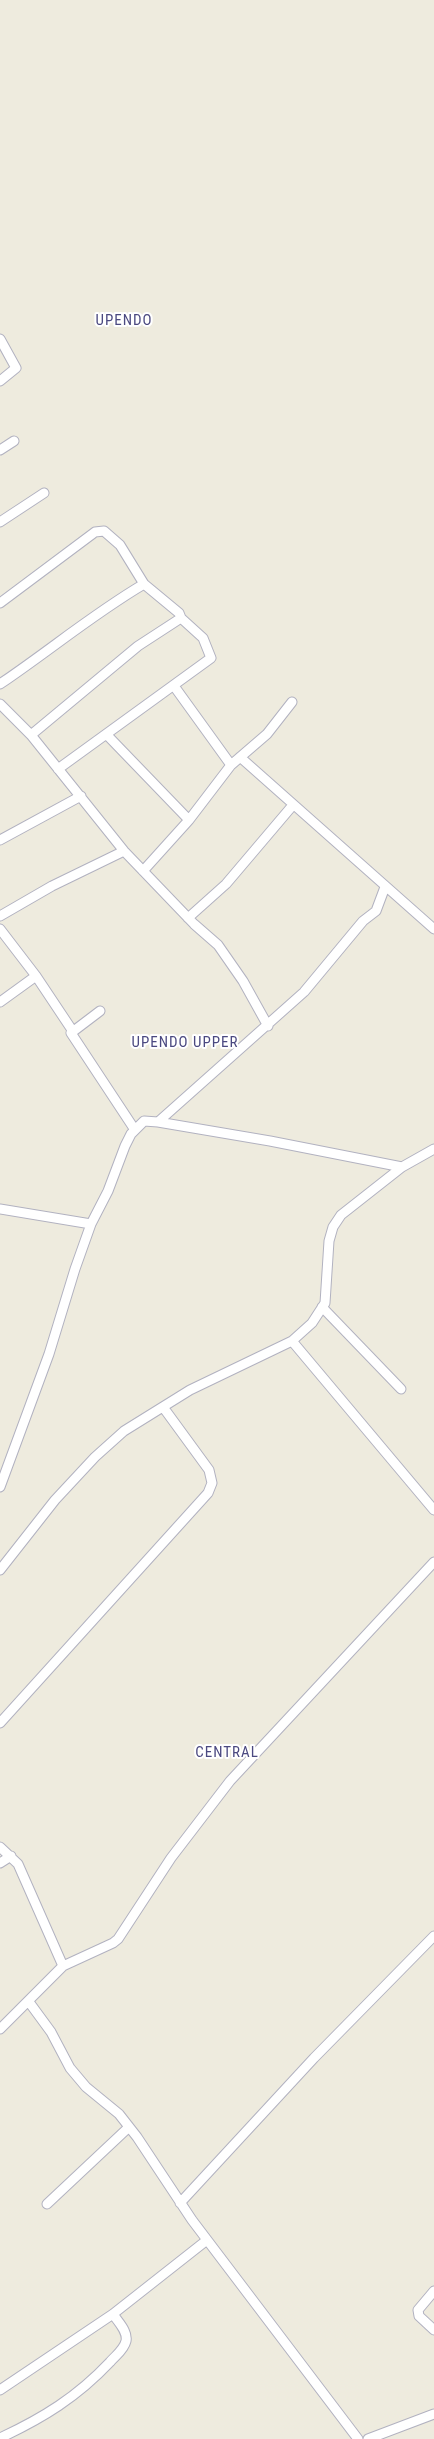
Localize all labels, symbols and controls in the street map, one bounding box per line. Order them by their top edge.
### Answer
district label: UPENDO [95,312,153,330]
district label: UPENDO UPPER [130,1034,240,1052]
district label: CENTRAL [194,1744,260,1762]

